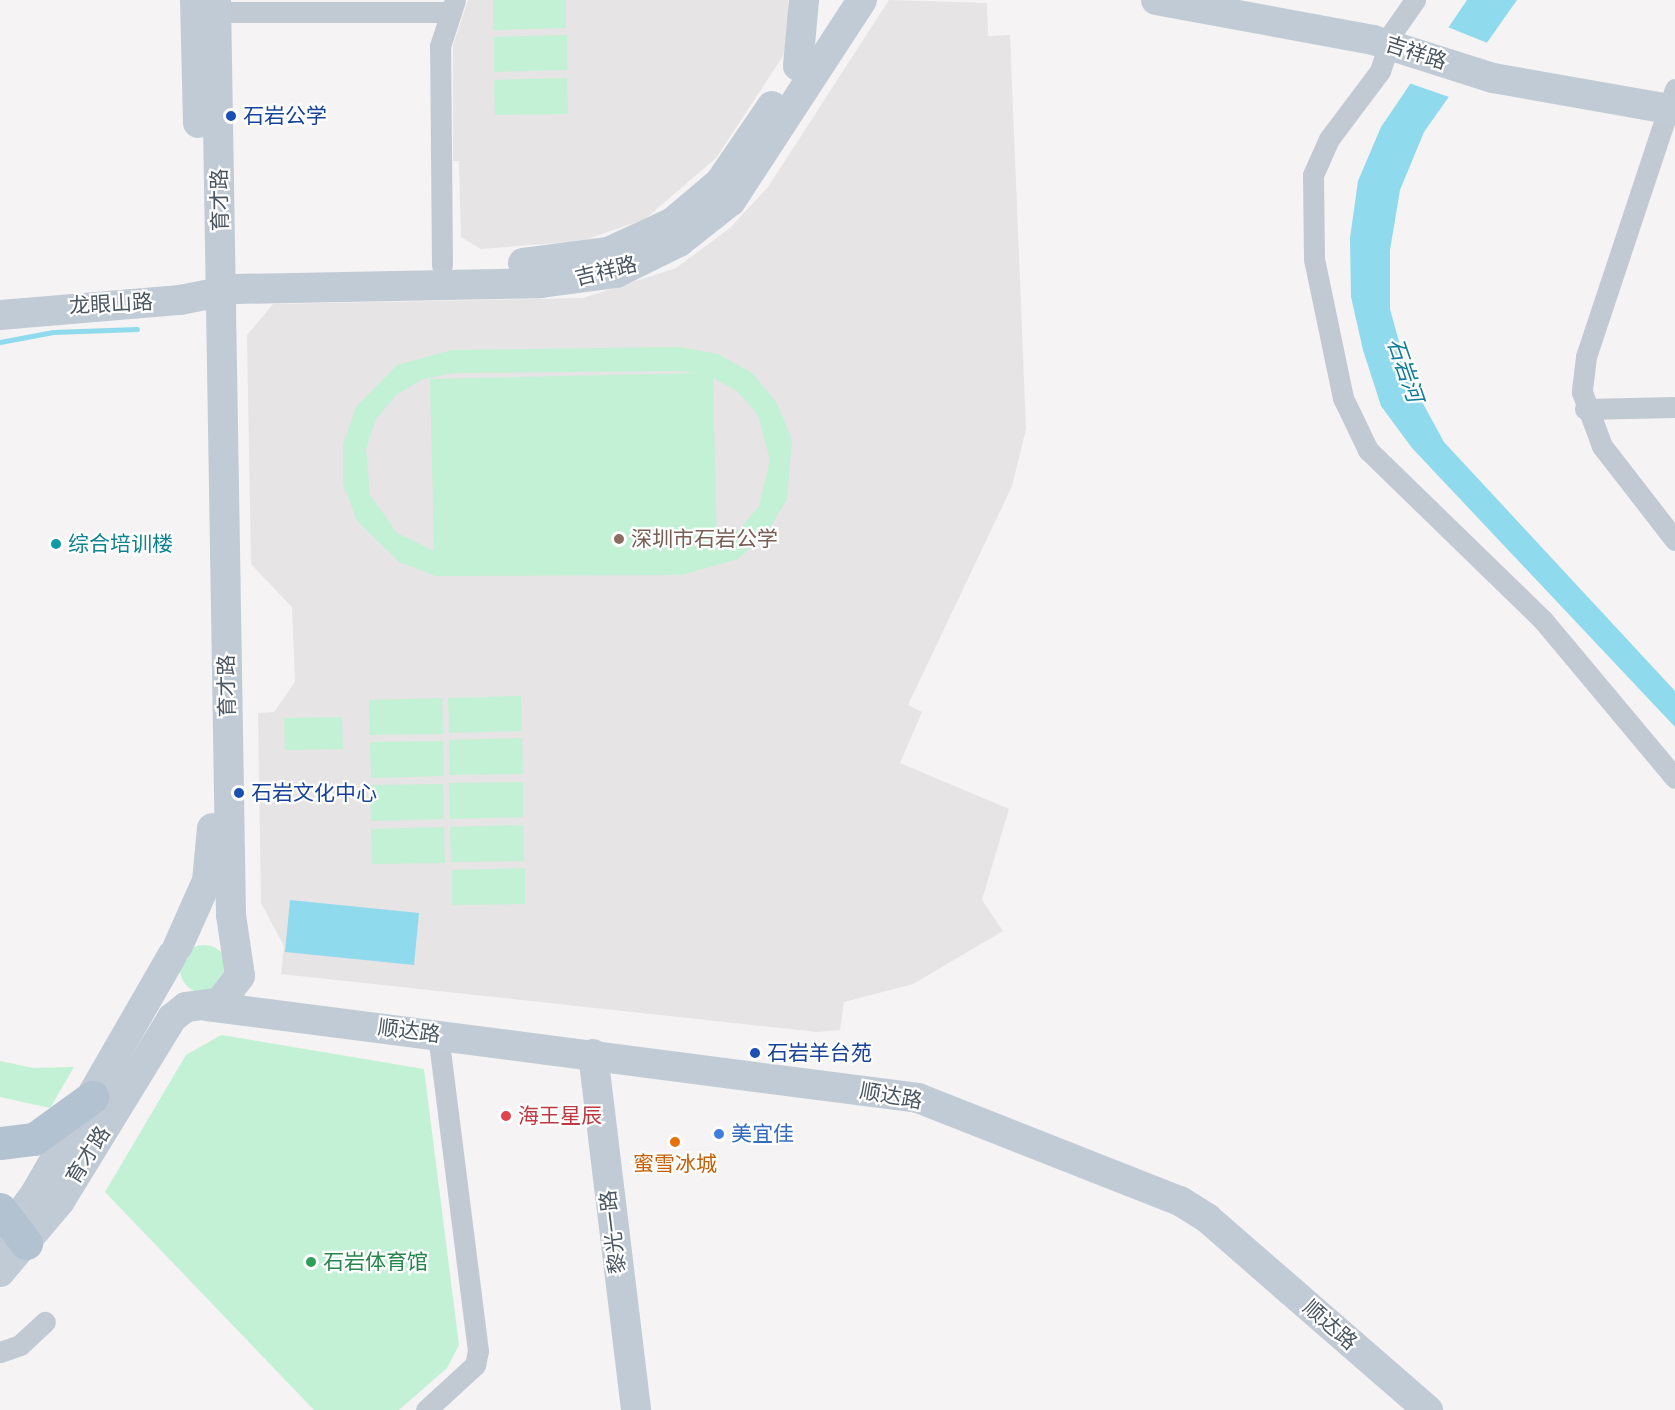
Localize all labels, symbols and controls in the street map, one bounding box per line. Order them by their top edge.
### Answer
street label: 吉祥路 [1382,31,1450,75]
place label: 石岩公学 [243,103,327,129]
marker: 石岩公学 [224,109,238,123]
street label: 育才路 [207,168,233,232]
street label: 吉祥路 [572,251,640,291]
street label: 龙眼山路 [68,289,154,319]
water label: 石岩河 [1382,335,1428,405]
place label: 深圳市石岩公学 [631,526,778,552]
place label: 综合培训楼 [68,531,173,557]
marker: 深圳市石岩公学 [612,532,626,546]
marker: 综合培训楼 [49,537,63,551]
street label: 育才路 [214,654,240,718]
place label: 石岩文化中心 [251,780,377,806]
marker: 石岩文化中心 [232,786,246,800]
street label: 顺达路 [376,1015,442,1047]
place label: 石岩羊台苑 [767,1040,872,1066]
marker: 石岩羊台苑 [748,1046,762,1060]
street label: 顺达路 [858,1078,924,1114]
place label: 海王星辰 [518,1103,602,1129]
marker: 海王星辰 [499,1109,513,1123]
place label: 美宜佳 [731,1121,794,1147]
street label: 育才路 [61,1122,115,1188]
marker: 美宜佳 [712,1127,726,1141]
marker: 蜜雪冰城 [668,1135,682,1149]
place label: 蜜雪冰城 [633,1151,717,1177]
street label: 黎光一路 [595,1189,631,1275]
place label: 石岩体育馆 [323,1249,428,1275]
marker: 石岩体育馆 [304,1255,318,1269]
street label: 顺达路 [1298,1295,1362,1355]

